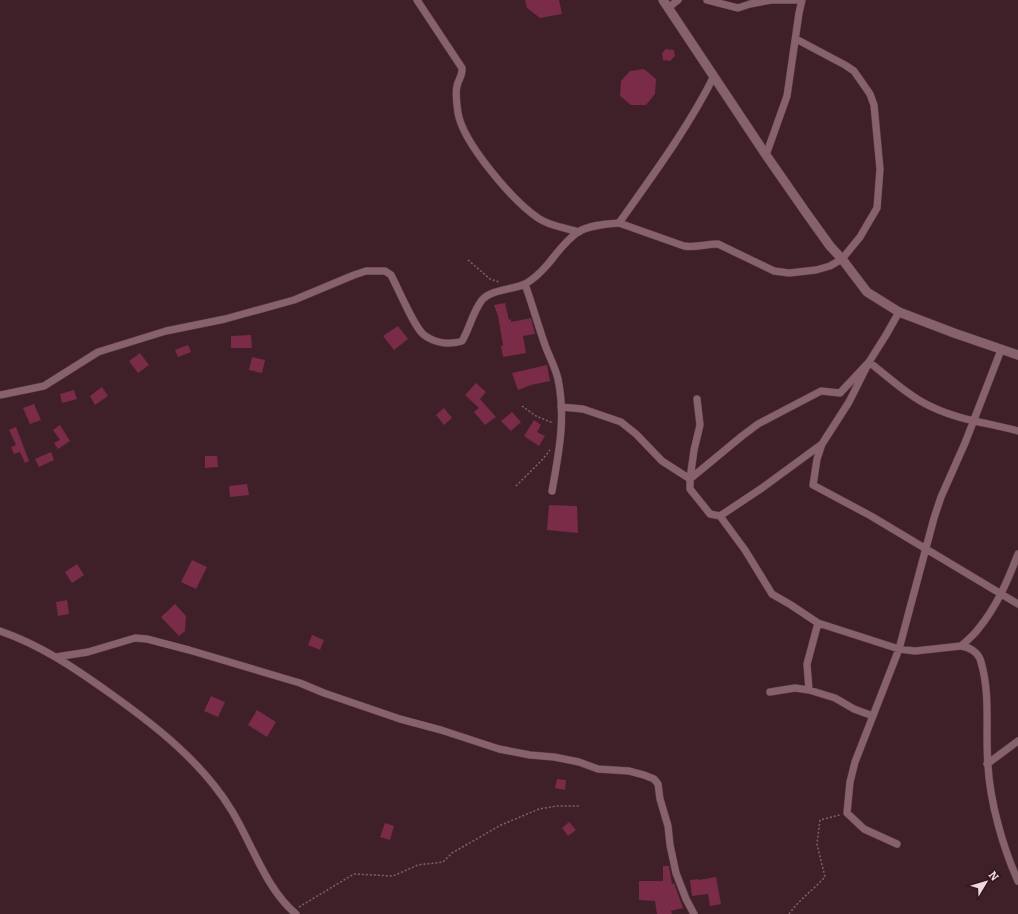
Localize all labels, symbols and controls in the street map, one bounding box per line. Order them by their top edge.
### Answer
north arrow [966,862,1006,902]
text: N [986,869,1002,884]

